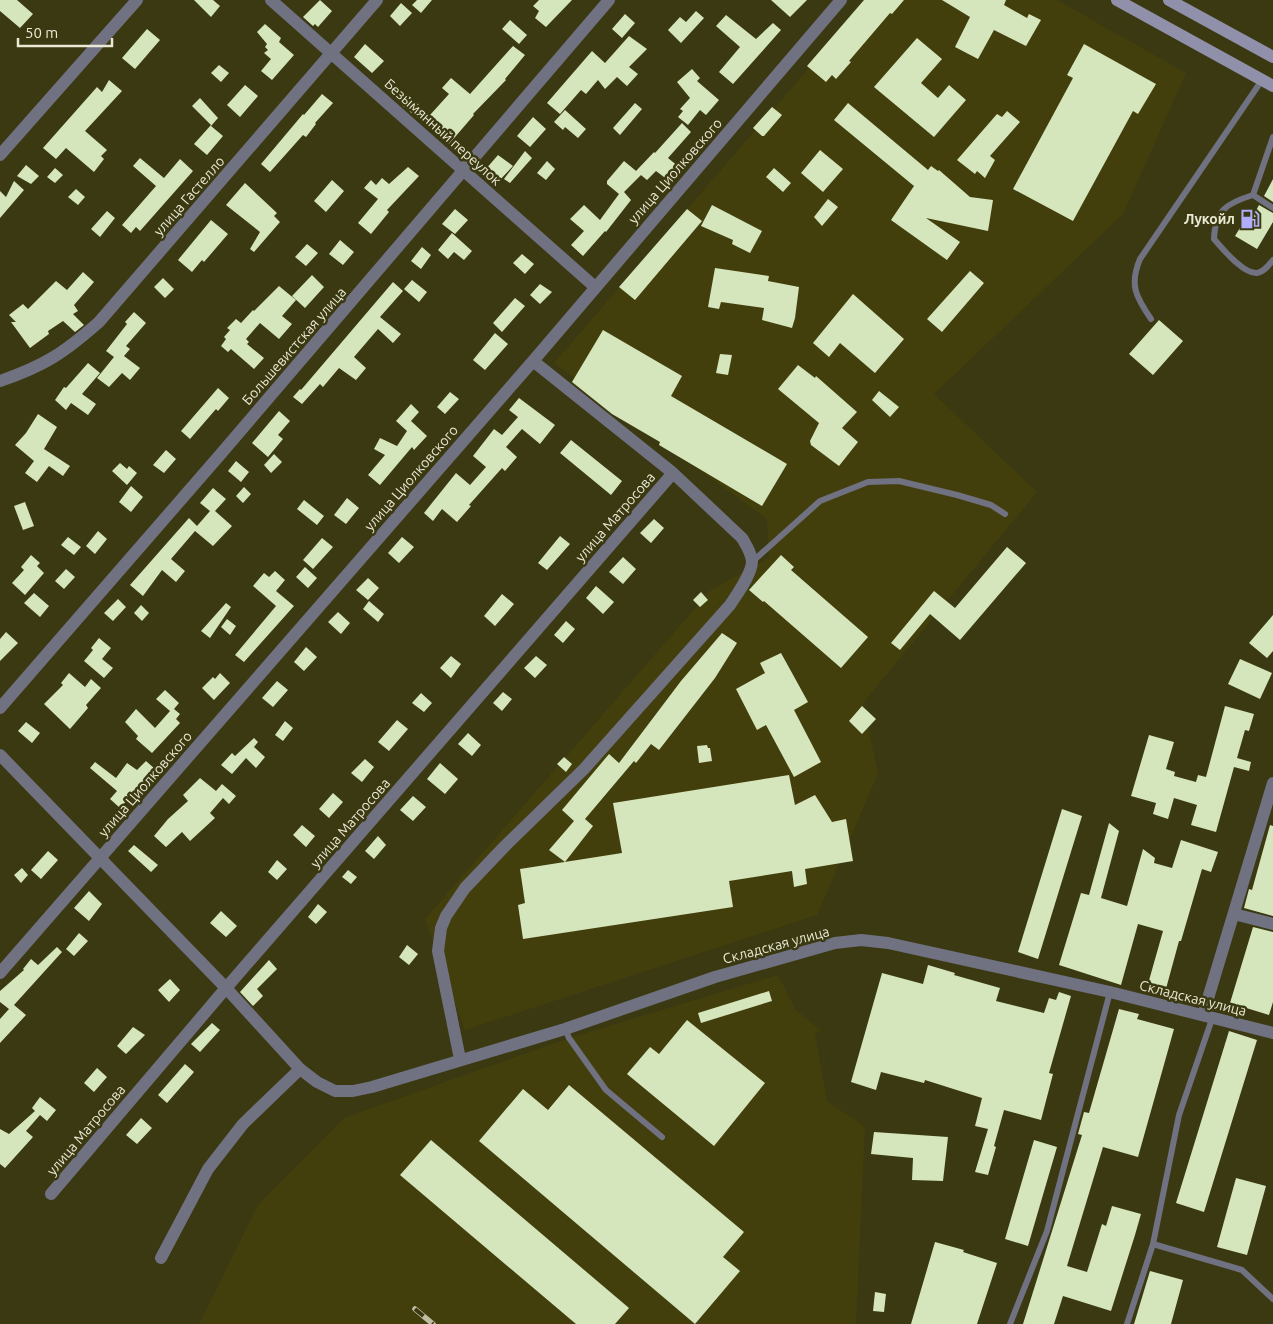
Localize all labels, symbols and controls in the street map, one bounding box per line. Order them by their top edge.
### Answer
scale bar [18,15,111,47]
text: 50 m [25,24,58,41]
street label: Безымянный переулок [381,75,505,189]
street label: улица Циолковского [625,115,725,227]
street label: улица Гастелло [150,153,228,239]
fuel station icon: Лукойл [1239,208,1261,230]
place label: Лукойл [1184,211,1235,227]
street label: Большевистская улица [239,284,349,408]
street label: улица Циолковского [361,422,461,534]
street label: улица Матросова [572,469,658,565]
street label: улица Циолковского [95,728,195,840]
street label: улица Матросова [307,775,393,871]
street label: Складская улица [721,923,831,967]
street label: Складская улица [1138,977,1248,1019]
street label: улица Матросова [44,1082,128,1178]

